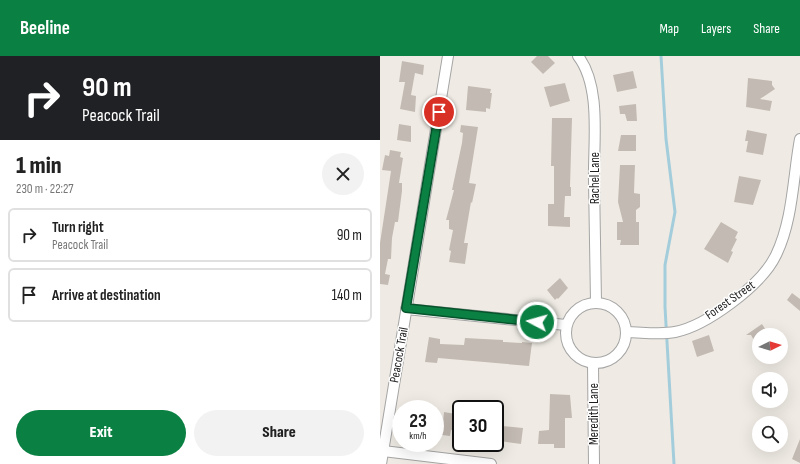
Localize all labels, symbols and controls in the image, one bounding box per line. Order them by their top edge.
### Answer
text: Beeline [20,17,70,40]
text: Map [659,20,679,37]
text: Layers [701,20,731,37]
text: Share [753,20,780,37]
text: 90 m [82,71,132,104]
icon: right [16,72,68,124]
pin [422,95,456,129]
icon: arrive [428,101,450,123]
text: Peacock Trail [82,105,160,126]
text: 1 min [16,151,62,180]
street label: Rachel Lane [587,152,603,204]
button: close [322,153,364,195]
text: 230 m · 22:27 [16,181,74,197]
text: Turn right [52,218,104,237]
icon: right [18,224,40,246]
text: 90 m [337,226,362,245]
text: Peacock Trail [52,237,108,253]
street label: Forest Street [702,277,758,323]
icon: arrive [18,284,40,306]
text: Arrive at destination [52,286,161,305]
text: 140 m [332,286,362,305]
position arrow [516,301,558,343]
street label: Peacock Trail [386,326,412,384]
north arrow [752,328,788,364]
map controls [752,328,788,452]
button: sound [752,372,788,408]
street label: Meredith Lane [586,383,602,445]
speed limit sign: 30 [452,400,504,452]
text: 23 [409,409,427,433]
button: Exit [16,410,186,456]
button: Share [194,410,364,456]
button: search [752,416,788,452]
text: km/h [409,430,427,442]

